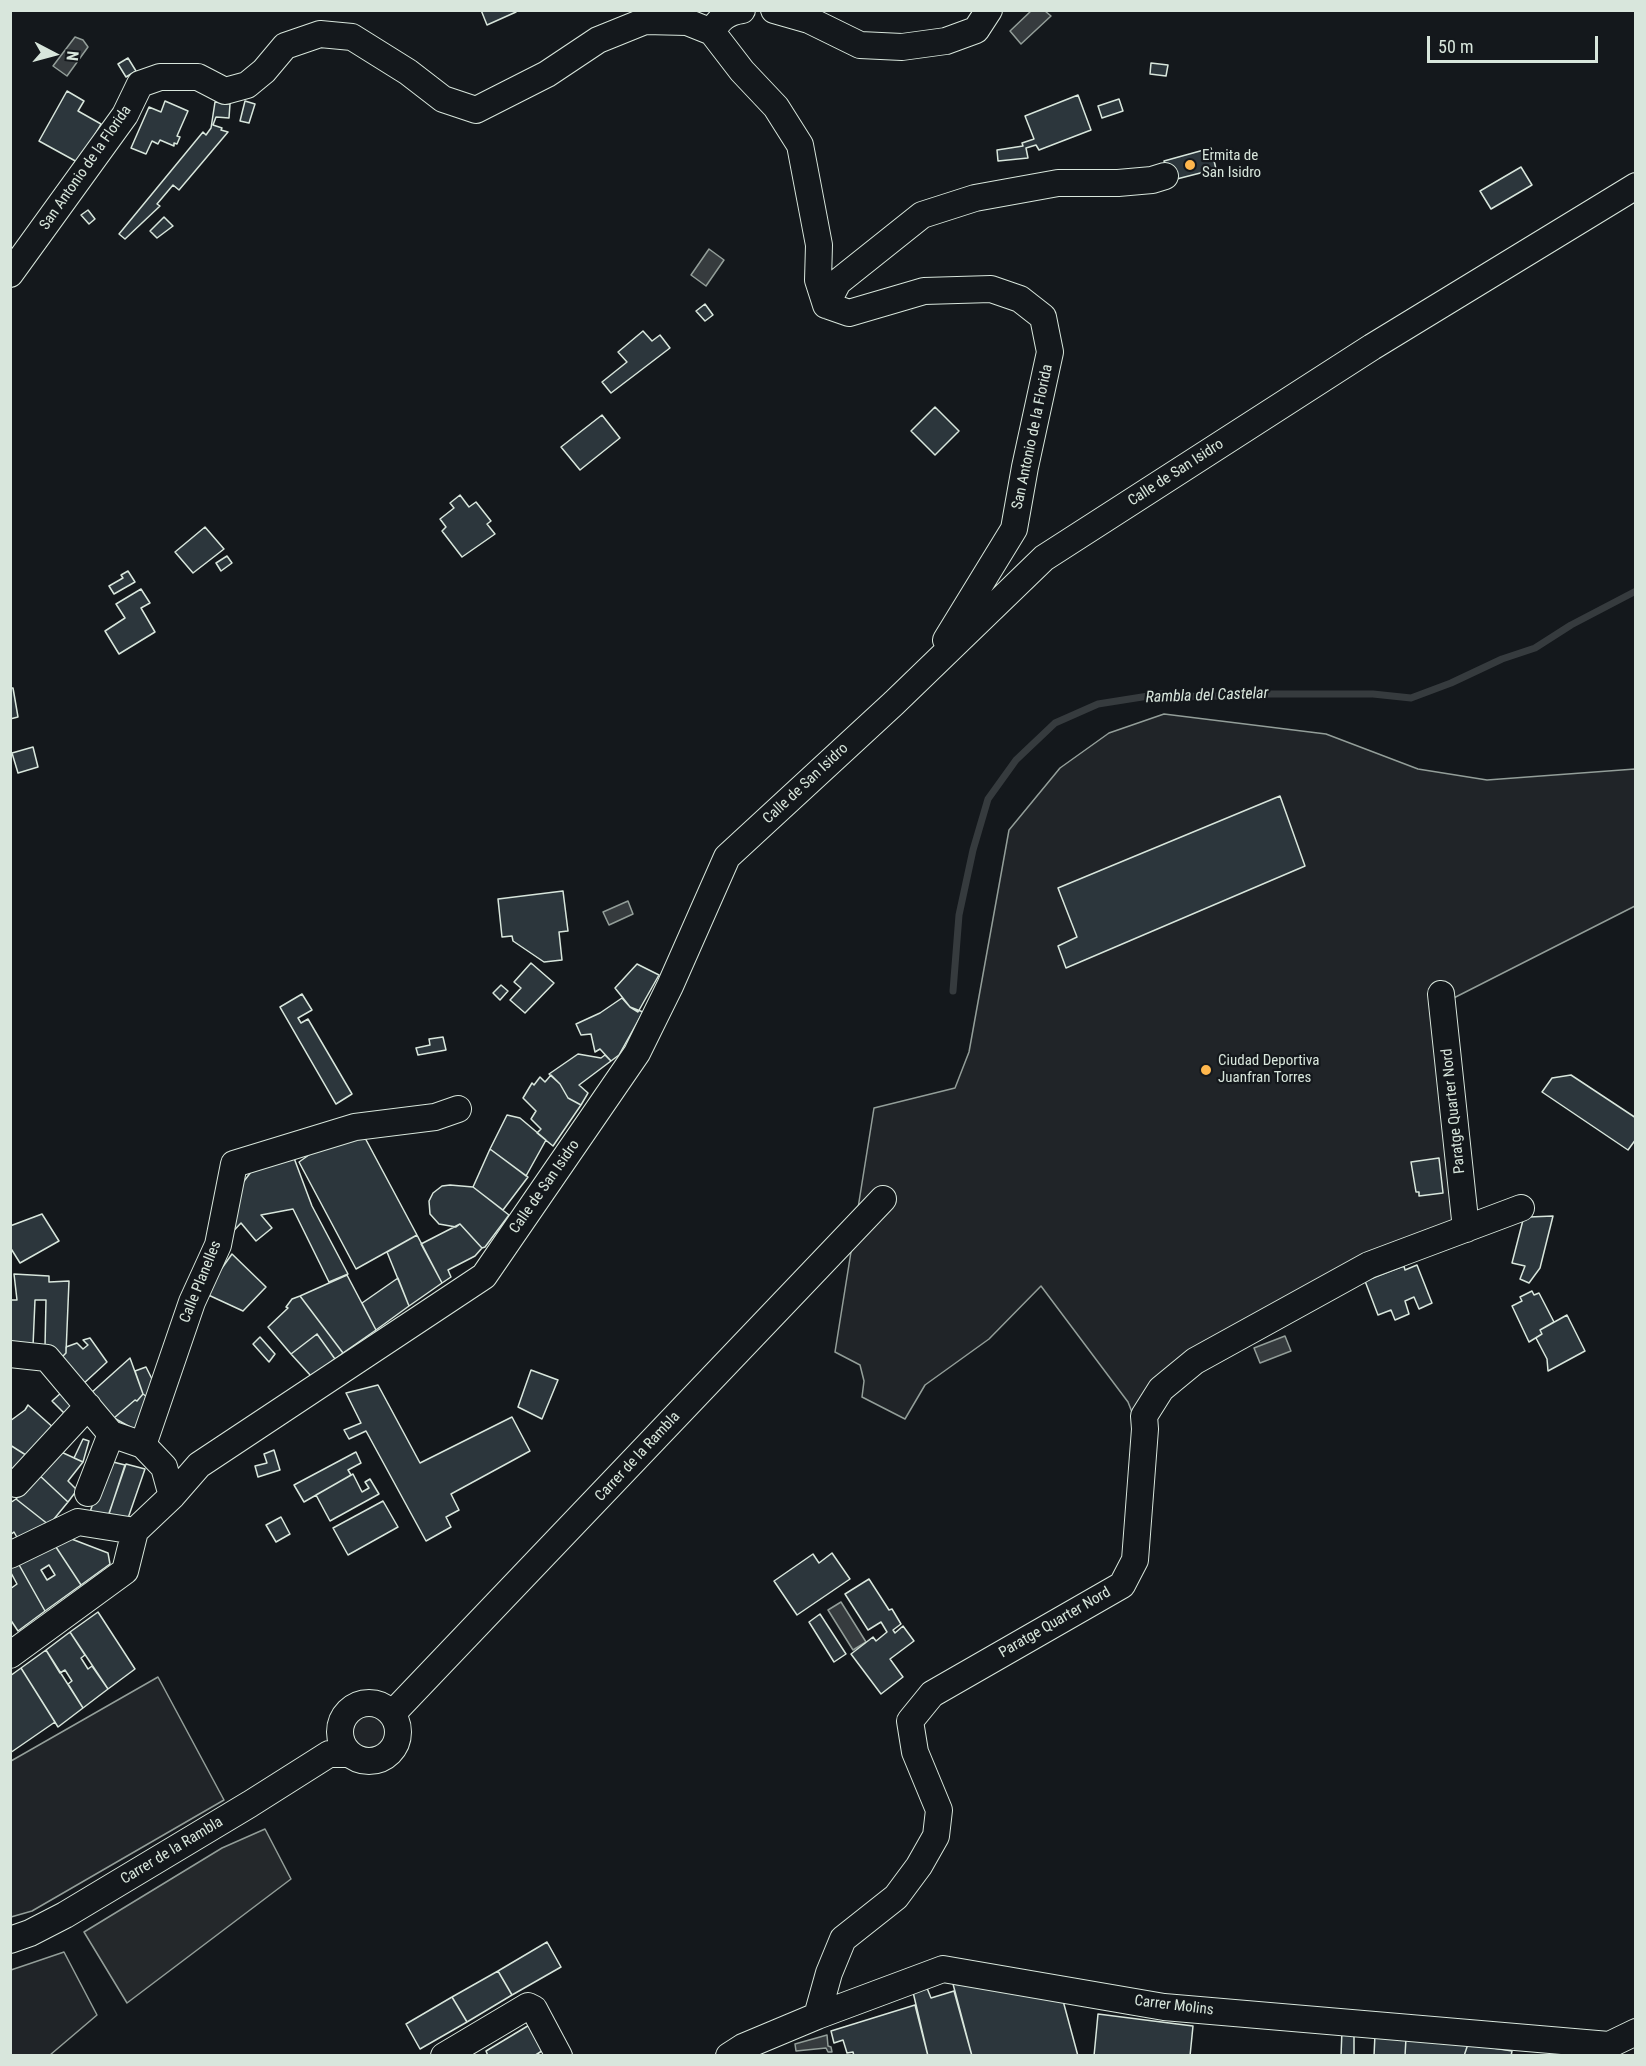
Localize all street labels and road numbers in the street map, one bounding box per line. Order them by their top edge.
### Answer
street label: San Antonio de la Florida [36,102,136,234]
street label: San Antonio de la Florida [1009,363,1057,511]
street label: Calle de San Isidro [1125,435,1227,511]
street label: Calle de San Isidro [760,740,852,828]
street label: Paratge Quarter Nord [1438,1048,1470,1174]
street label: Calle de San Isidro [506,1137,584,1237]
street label: Calle Planelles [176,1238,226,1326]
street label: Carrer de la Rambla [592,1408,684,1506]
street label: Paratge Quarter Nord [996,1584,1114,1662]
street label: Carrer de la Rambla [118,1813,226,1889]
street label: Carrer Molins [1133,1992,1215,2020]

